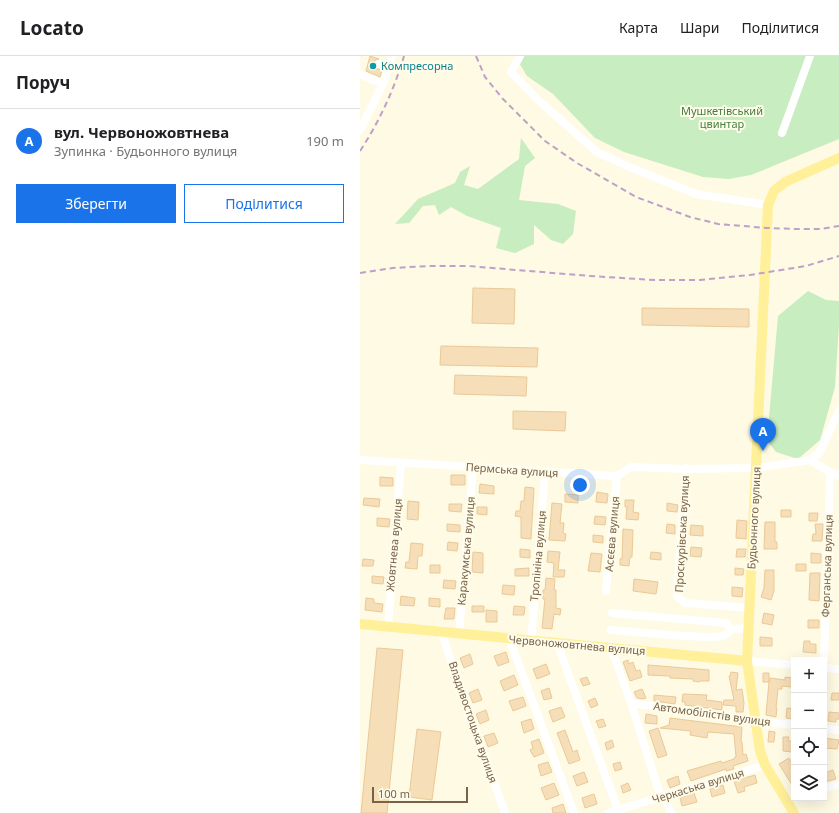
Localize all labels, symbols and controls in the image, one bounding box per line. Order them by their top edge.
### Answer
text: Locato [20,15,84,41]
text: Карта [619,18,658,37]
text: Шари [680,18,719,37]
text: Поділитися [741,18,819,37]
place label: Компресорна [381,58,453,73]
marker: Компресорна [368,61,378,71]
text: Поруч [16,71,70,94]
park label: Мушкетівський цвинтар [681,103,763,131]
text: вул. Червоножовтнева [54,122,229,142]
text: A [25,132,34,150]
text: 190 m [306,132,344,150]
text: Зупинка · Будьонного вулиця [54,142,237,160]
button: Зберегти [16,184,176,223]
button: Поділитися [184,184,344,223]
pin: A [750,418,776,451]
street label: Пермська вулиця [465,459,559,480]
street label: Будьонного вулиця [743,466,764,570]
your location [570,475,590,495]
street label: Проскурівська вулиця [671,475,692,593]
street label: Каракумська вулиця [453,496,478,606]
street label: Асєєва вулиця [601,496,622,572]
street label: Жовтнева вулиця [382,498,405,592]
street label: Тропініна вулиця [526,510,549,602]
street label: Ферганська вулиця [817,514,836,618]
street label: Червоножовтнева вулиця [508,631,646,658]
map controls [791,657,827,801]
button: + [791,657,827,693]
street label: Владивостоцька вулиця [446,659,501,785]
button: − [791,693,827,729]
street label: Автомобілістів вулиця [652,698,772,729]
button: locate [791,729,827,765]
street label: Черкаська вулиця [650,764,746,807]
button: layers [791,765,827,801]
scale bar [372,785,468,804]
text: 100 m [378,786,410,801]

